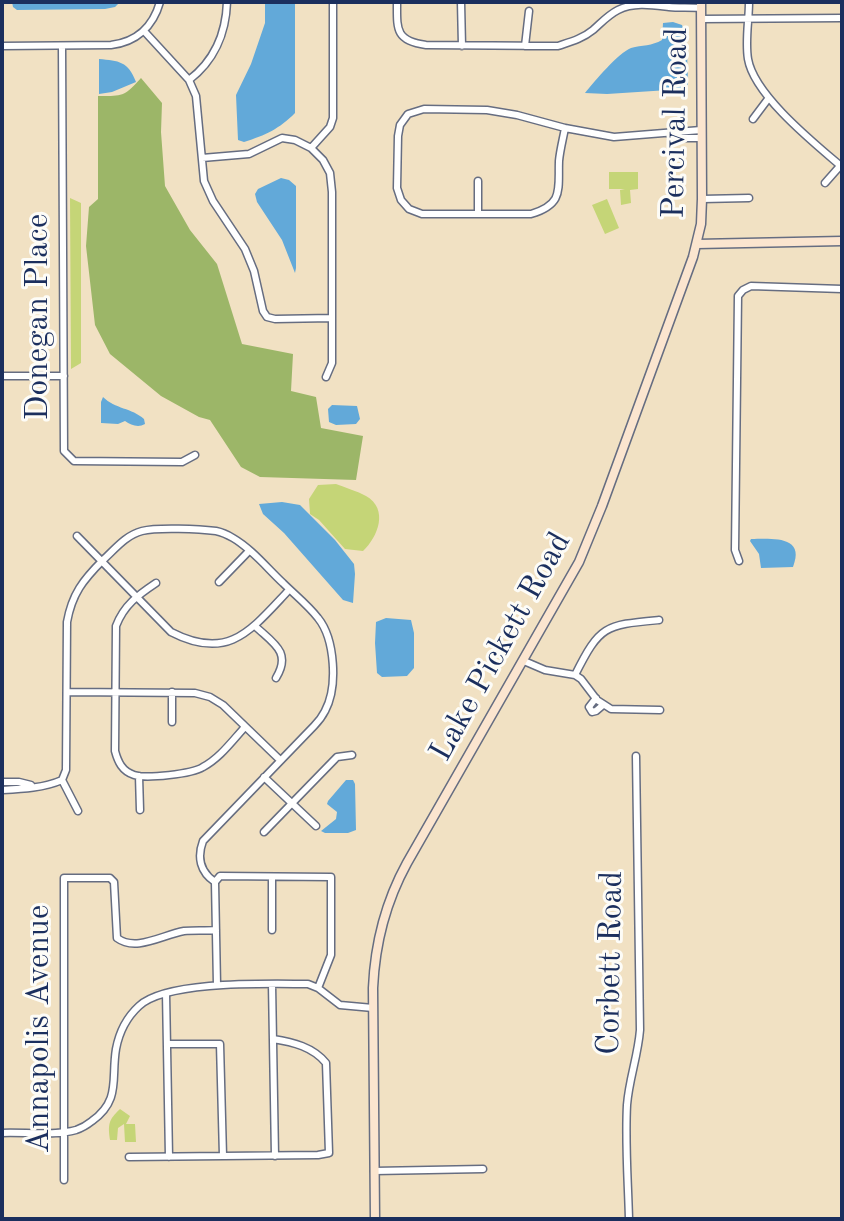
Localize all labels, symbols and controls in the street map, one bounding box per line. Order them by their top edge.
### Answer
street label: Percival Road [655,27,697,219]
street label: Donegan Place [20,213,58,421]
street label: Lake Pickett Road [422,526,580,768]
street label: Corbett Road [590,871,632,1055]
street label: Annapolis Avenue [21,904,59,1154]

